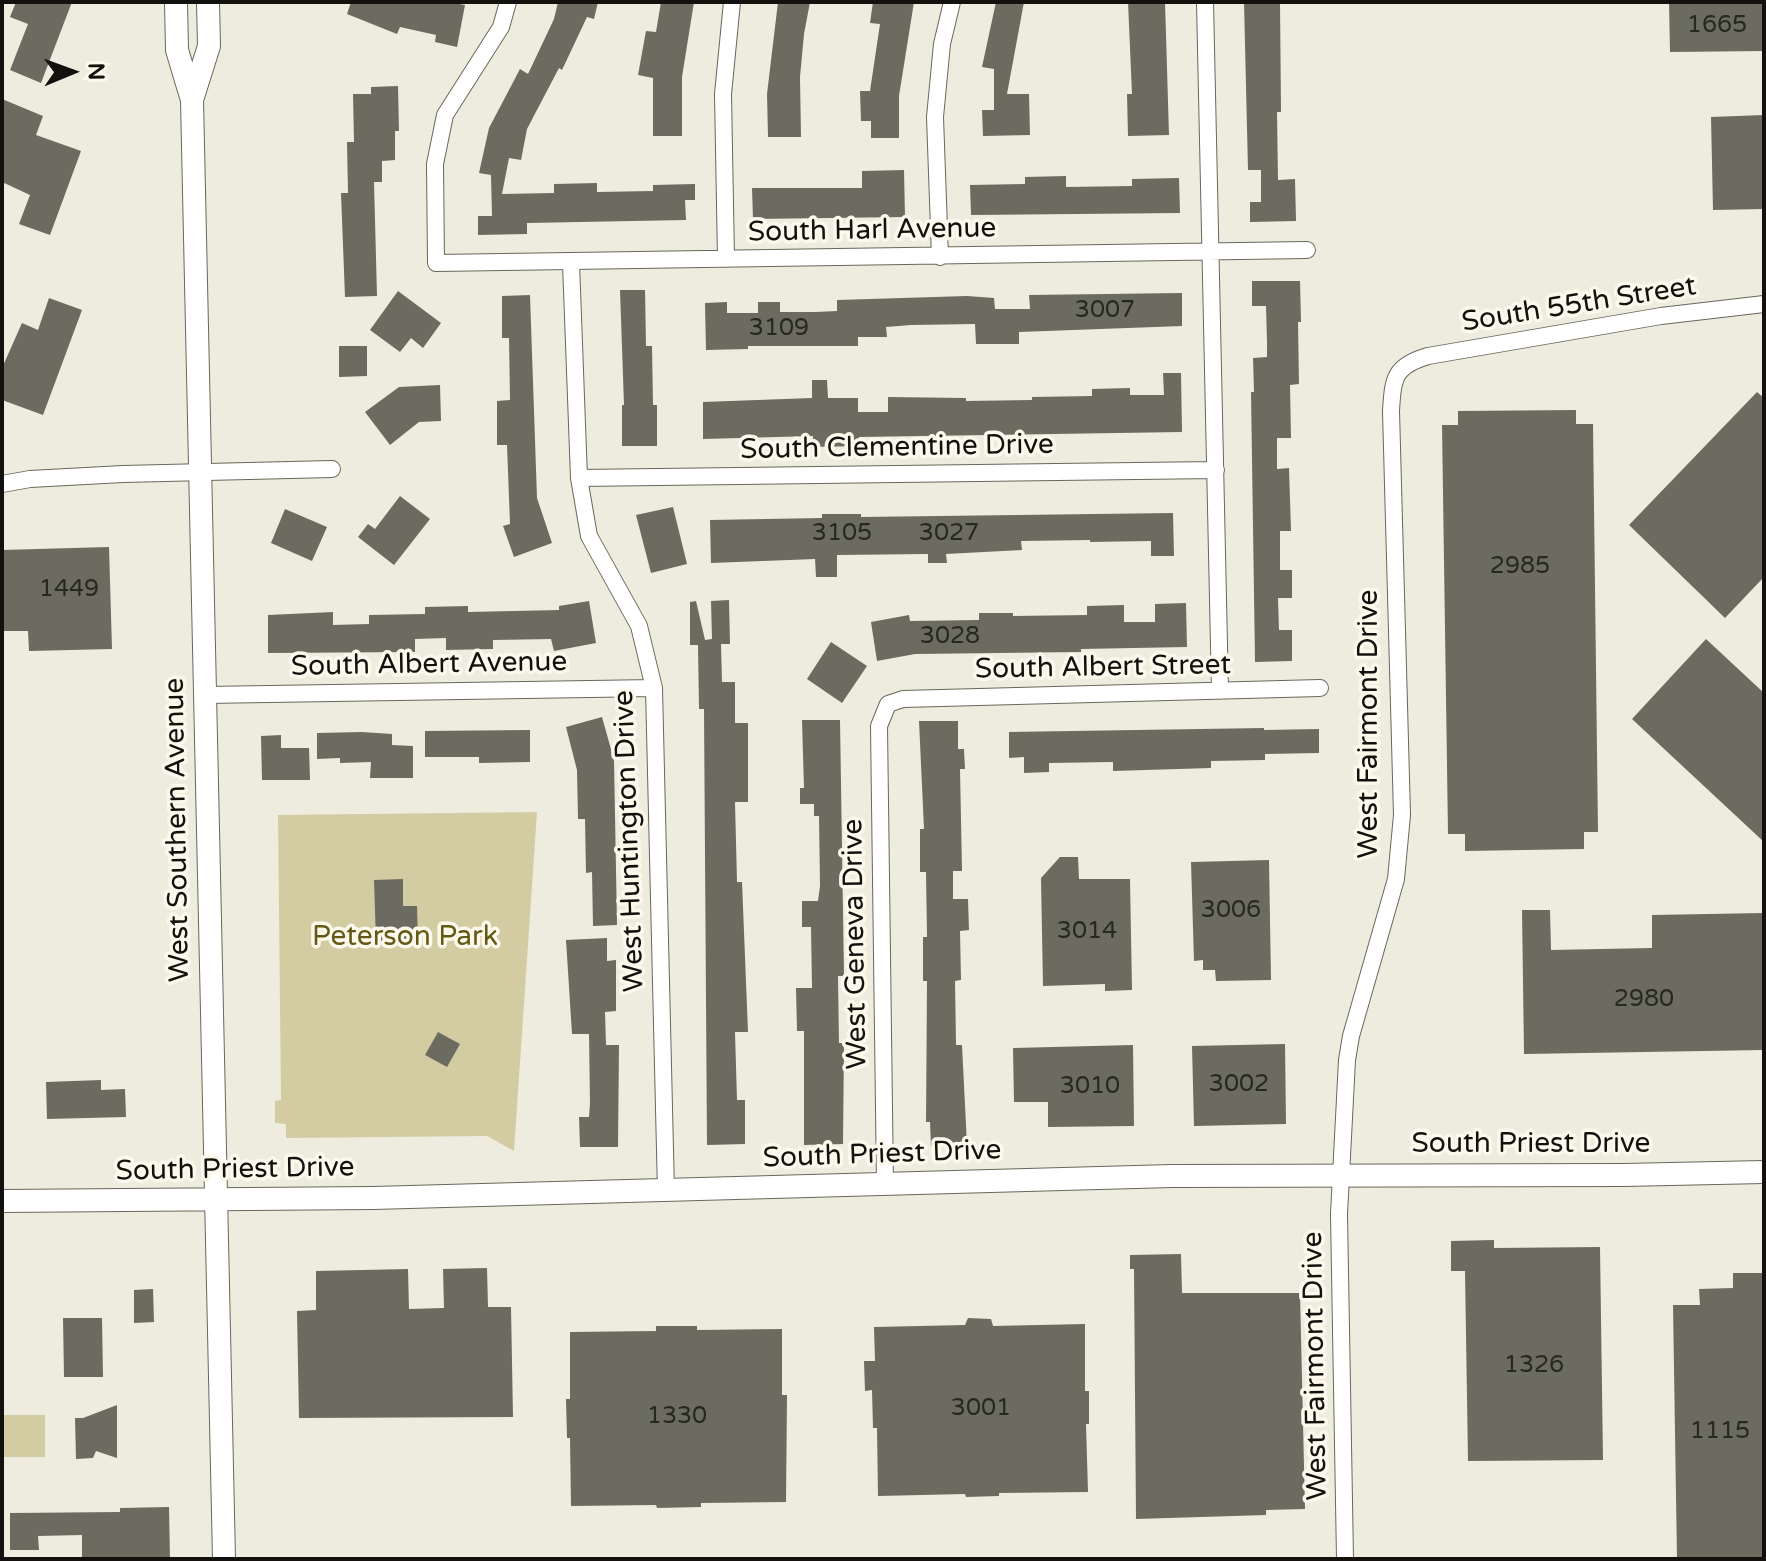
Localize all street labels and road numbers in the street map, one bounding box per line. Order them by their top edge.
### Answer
street label: South Harl Avenue [748,212,996,250]
street label: South 55th Street [1460,270,1698,340]
street label: South Clementine Drive [740,428,1054,468]
street label: West Fairmont Drive [1353,590,1387,858]
street label: South Albert Avenue [290,646,568,684]
street label: South Albert Street [975,649,1231,687]
street label: West Southern Avenue [159,678,197,982]
street label: West Huntington Drive [608,690,652,992]
street label: West Geneva Drive [837,818,875,1070]
street label: South Priest Drive [1412,1128,1650,1162]
street label: South Priest Drive [762,1134,1002,1176]
street label: South Priest Drive [115,1151,355,1189]
street label: West Fairmont Drive [1297,1231,1335,1501]

